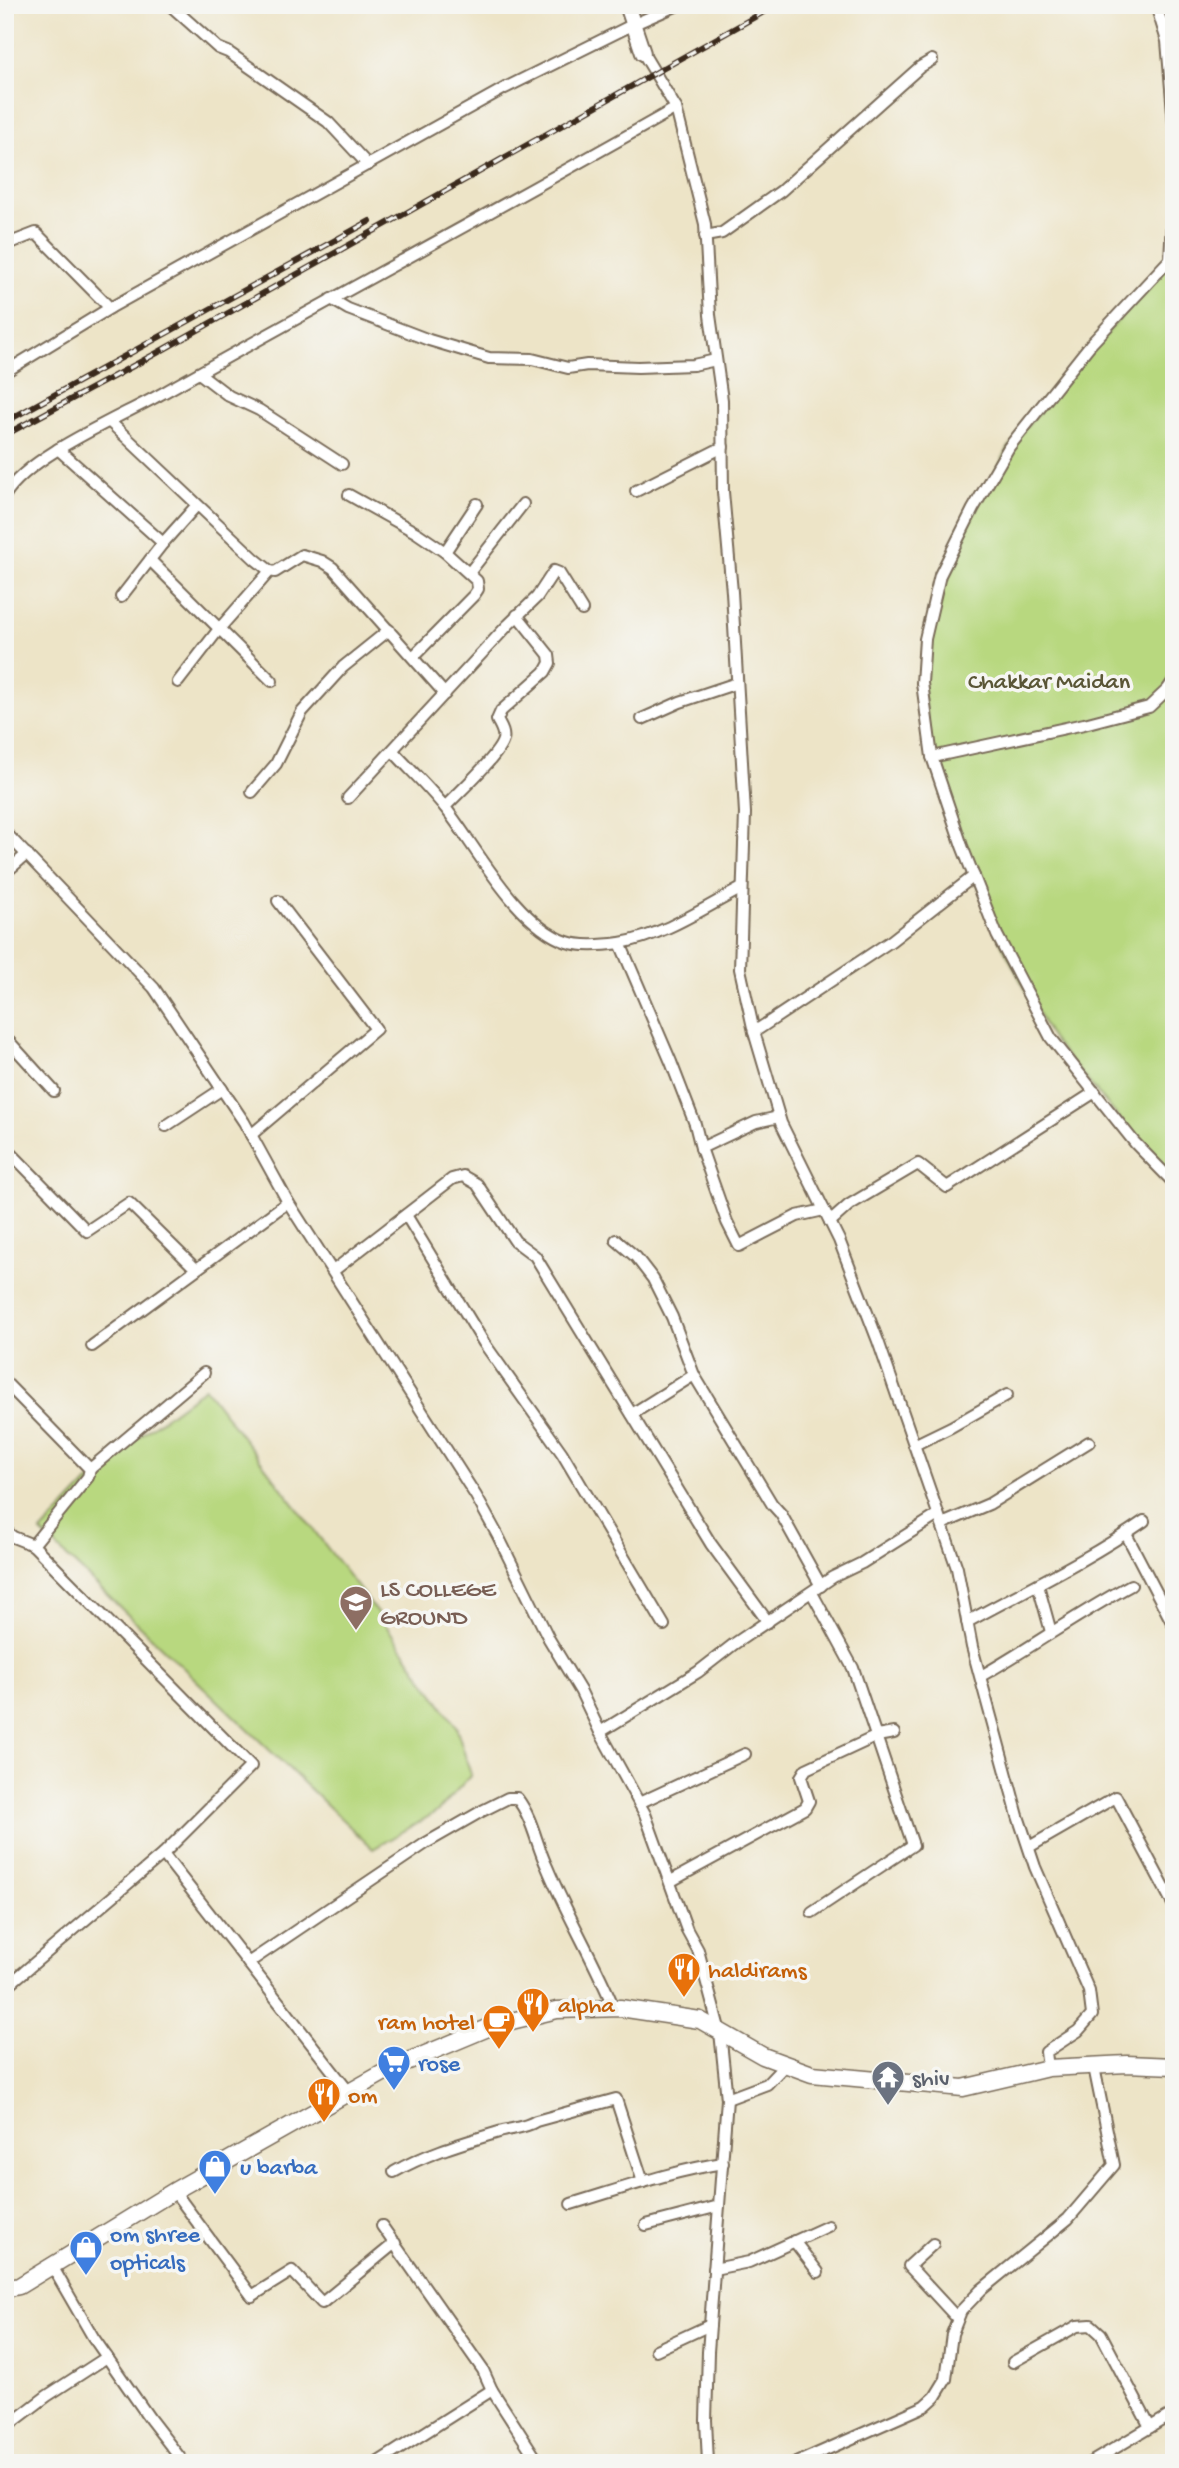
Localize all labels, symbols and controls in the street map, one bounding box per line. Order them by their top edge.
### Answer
park label: Chakkar Maidan [968,669,1131,698]
place label: LS COLLEGE GROUND [380,1577,497,1634]
school or university icon: LS COLLEGE GROUND [337,1583,375,1632]
restaurant icon: haldirams [665,1950,703,1999]
place label: haldirams [708,1958,808,1987]
restaurant icon: alpha [514,1985,552,2034]
place label: alpha [558,1993,615,2022]
cafe icon: ram hotel [480,2002,518,2051]
place label: ram hotel [378,2010,475,2039]
supermarket icon: rose [375,2043,413,2092]
place label: rose [418,2051,461,2080]
temple icon: shiv [869,2058,907,2107]
place label: shiv [912,2066,950,2095]
restaurant icon: om [305,2075,343,2124]
place label: om [348,2083,378,2112]
shop icon: u barba [196,2147,234,2196]
place label: u barba [240,2155,318,2184]
place label: om shree opticals [110,2222,201,2279]
shop icon: om shree opticals [67,2228,105,2277]

